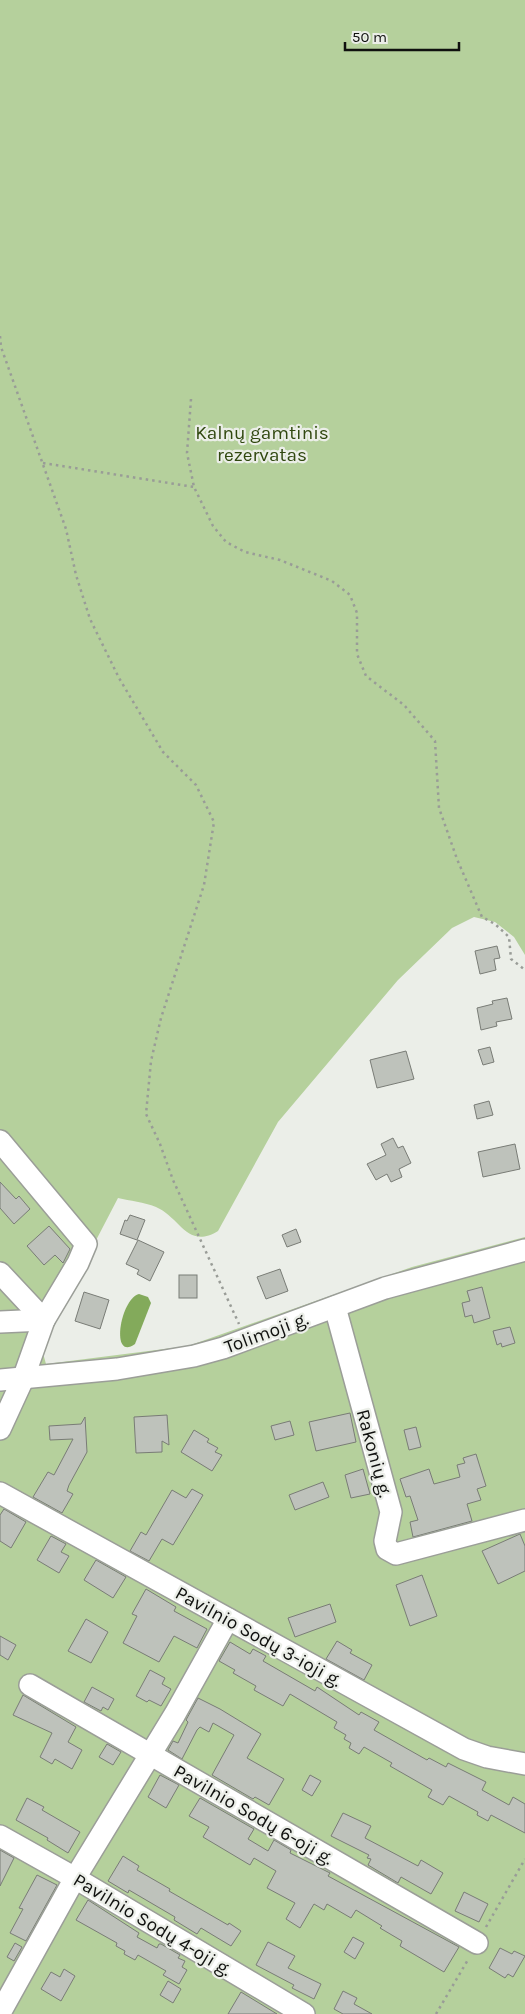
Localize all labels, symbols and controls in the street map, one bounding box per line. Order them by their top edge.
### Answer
scale bar [345,20,459,52]
text: 50 m [352,28,387,46]
park label: Kalnų gamtinis rezervatas [195,422,329,466]
street label: Tolimoji g. [221,1308,311,1358]
street label: Rakonių g. [352,1407,396,1500]
street label: Pavilnio Sodų 3-ioji g. [171,1582,346,1692]
street label: Pavilnio Sodų 6-oji g. [170,1760,337,1870]
street label: Pavilnio Sodų 4-oji g. [69,1869,236,1981]

